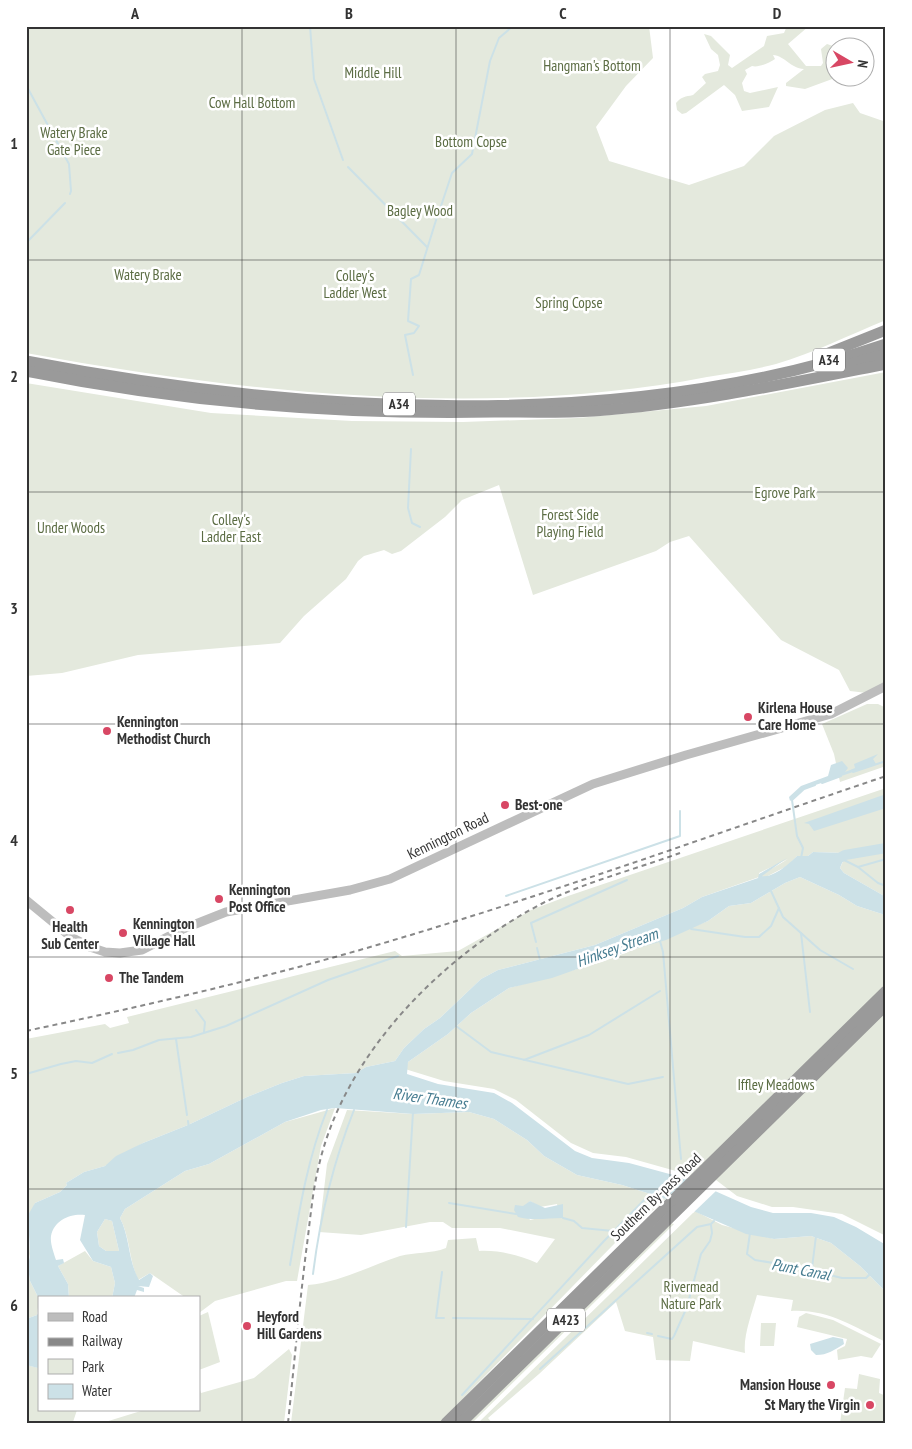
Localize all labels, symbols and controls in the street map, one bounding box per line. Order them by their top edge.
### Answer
text: A [130,3,140,23]
text: B [345,3,353,23]
text: C [559,3,567,23]
text: D [773,3,782,23]
north arrow [824,38,874,88]
park label: Hangman's Bottom [543,56,641,75]
text: N [853,59,872,69]
park label: Middle Hill [345,63,402,82]
park label: Cow Hall Bottom [209,93,295,112]
park label: Watery Brake Gate Piece [40,123,108,159]
park label: Bottom Copse [435,132,507,151]
text: 1 [10,133,18,153]
park label: Bagley Wood [387,201,453,220]
park label: Watery Brake [114,265,182,284]
park label: Colley's Ladder West [323,266,387,302]
park label: Spring Copse [535,293,603,312]
road number: A34 [813,348,845,372]
text: 2 [10,366,18,386]
road number: A34 [383,392,415,416]
park label: Egrove Park [755,483,816,502]
park label: Forest Side Playing Field [536,505,604,541]
park label: Colley's Ladder East [201,510,261,546]
park label: Under Woods [37,518,105,537]
text: 3 [10,598,18,618]
place label: Kirlena House Care Home [758,698,833,734]
marker: Kirlena House Care Home [742,711,754,723]
place label: Kennington Methodist Church [117,712,211,748]
marker: Kennington Methodist Church [101,725,113,737]
place label: Best-one [515,795,563,814]
marker: Best-one [499,799,511,811]
street label: Kennington Road [404,808,492,863]
text: 4 [10,830,18,850]
place label: Kennington Post Office [229,880,291,916]
marker: Kennington Post Office [213,893,225,905]
marker: Health Sub Center [64,904,76,916]
place label: Kennington Village Hall [132,914,195,950]
place label: Health Sub Center [41,917,99,953]
water label: Hinksey Stream [574,923,662,971]
marker: Kennington Village Hall [117,927,129,939]
place label: The Tandem [119,968,184,987]
marker: The Tandem [103,972,115,984]
text: 5 [10,1063,18,1083]
park label: Iffley Meadows [737,1075,815,1094]
water label: River Thames [392,1083,470,1113]
street label: Southern By-pass Road [606,1149,705,1245]
water label: Punt Canal [770,1254,833,1285]
park label: Rivermead Nature Park [661,1277,721,1313]
text: 6 [10,1295,18,1315]
legend [38,1296,200,1412]
text: Road [82,1307,108,1326]
place label: Heyford Hill Gardens [257,1307,322,1343]
road number: A423 [547,1308,585,1332]
marker: Heyford Hill Gardens [241,1320,253,1332]
text: Railway [82,1331,123,1350]
text: Park [82,1357,104,1376]
place label: Mansion House [740,1375,821,1394]
marker: Mansion House [825,1379,837,1391]
text: Water [82,1381,113,1400]
place label: St Mary the Virgin [765,1395,860,1414]
marker: St Mary the Virgin [864,1399,876,1411]

